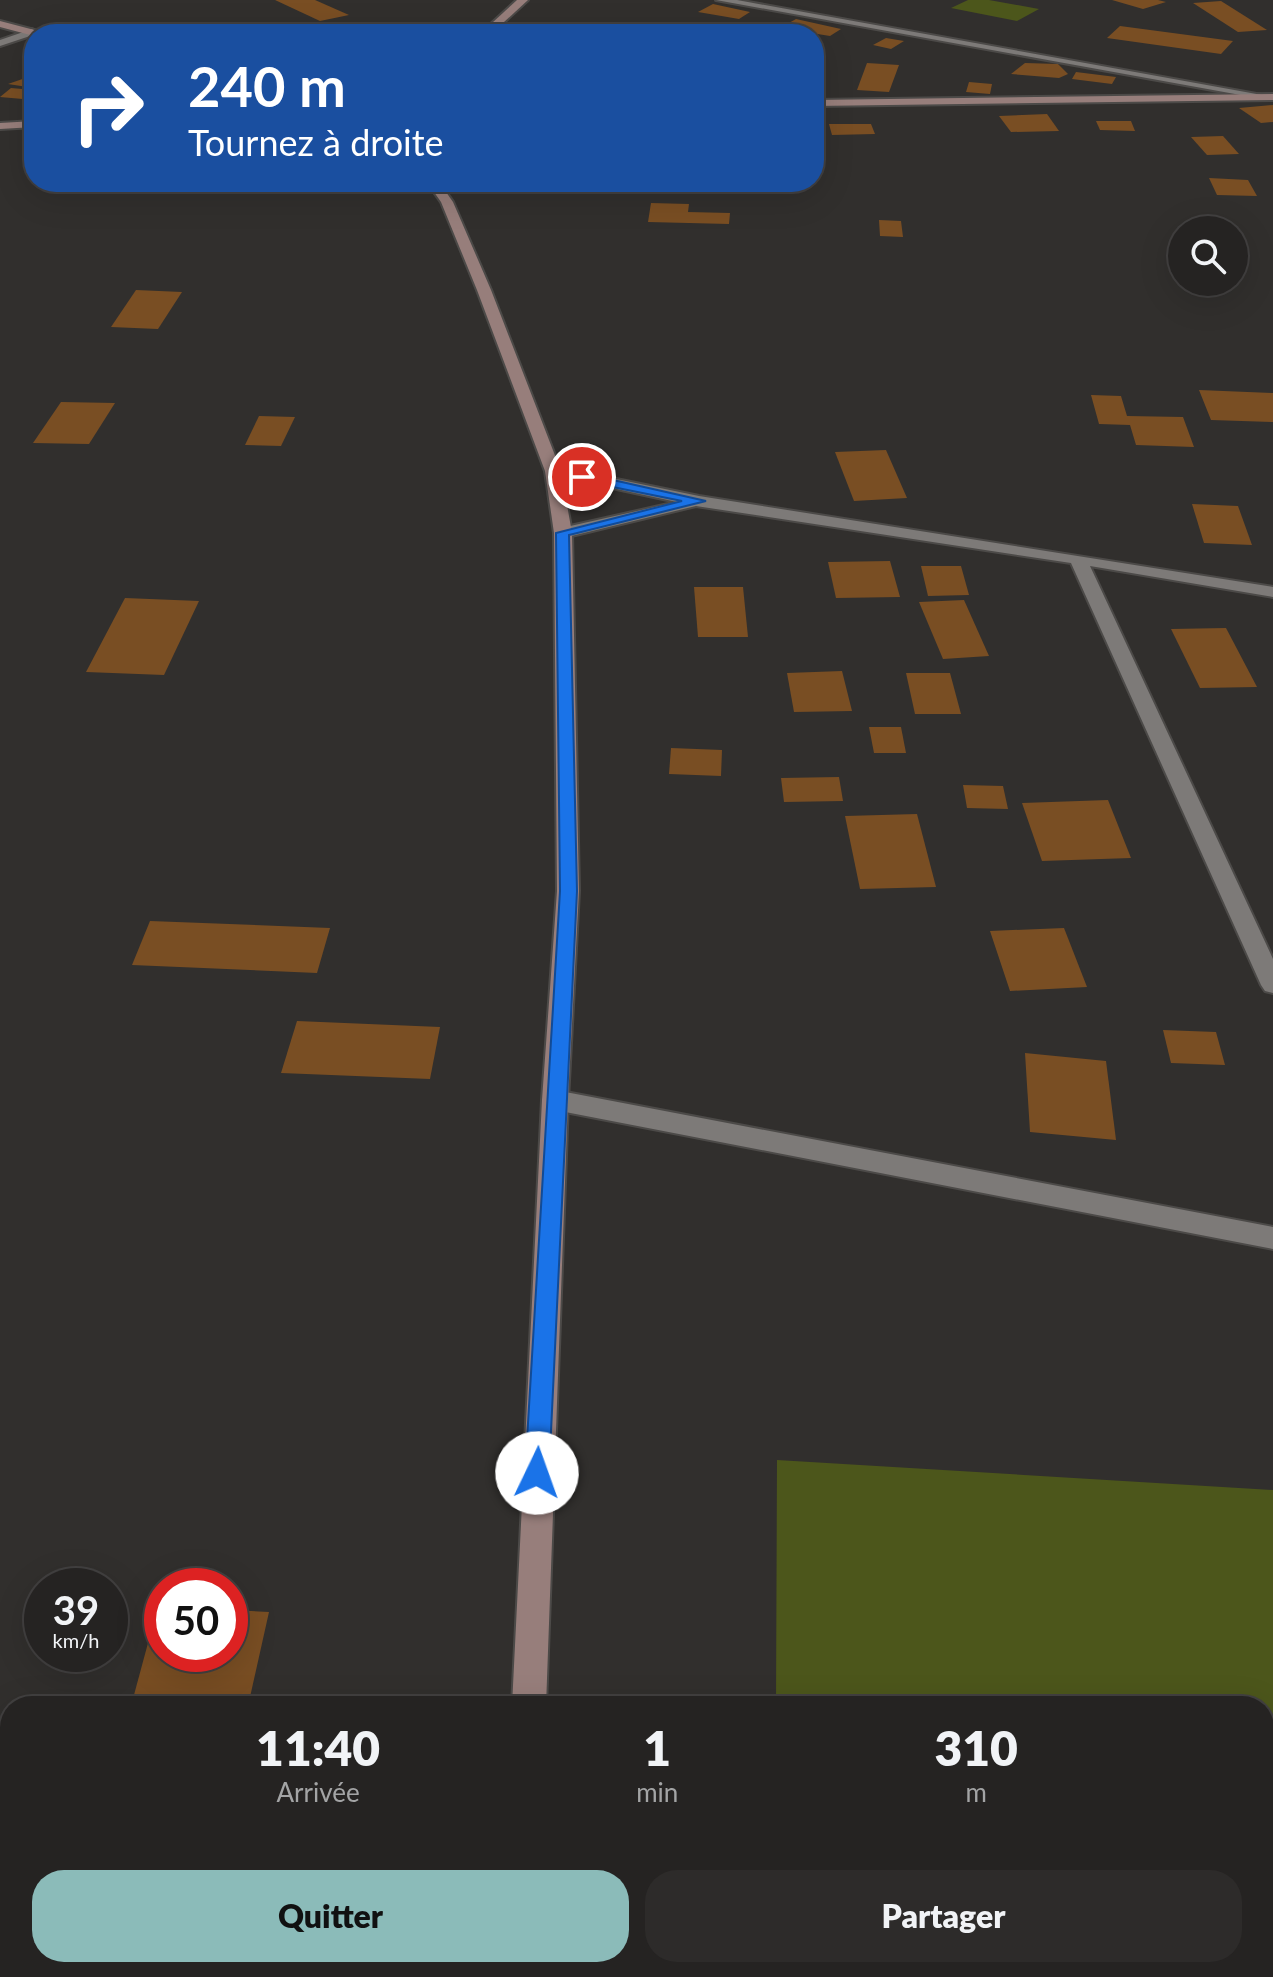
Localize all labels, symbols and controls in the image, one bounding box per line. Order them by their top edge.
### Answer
text: 240 m [188,52,346,119]
icon: right [56,56,160,160]
text: Tournez à droite [188,120,444,164]
map controls [1168,216,1248,296]
button: search [1168,216,1248,296]
pin [548,443,616,511]
icon: arrive [560,455,604,499]
position arrow [495,1431,579,1515]
speed limit sign: 50 [144,1568,248,1672]
text: 39 [53,1586,99,1634]
text: km/h [53,1628,99,1652]
text: 11:40 [256,1719,380,1776]
text: 1 [643,1719,671,1776]
text: 310 [934,1719,1018,1776]
text: Arrivée [276,1776,360,1808]
text: min [636,1776,678,1808]
text: m [965,1776,987,1808]
button: Quitter [32,1870,629,1962]
button: Partager [645,1870,1242,1962]

